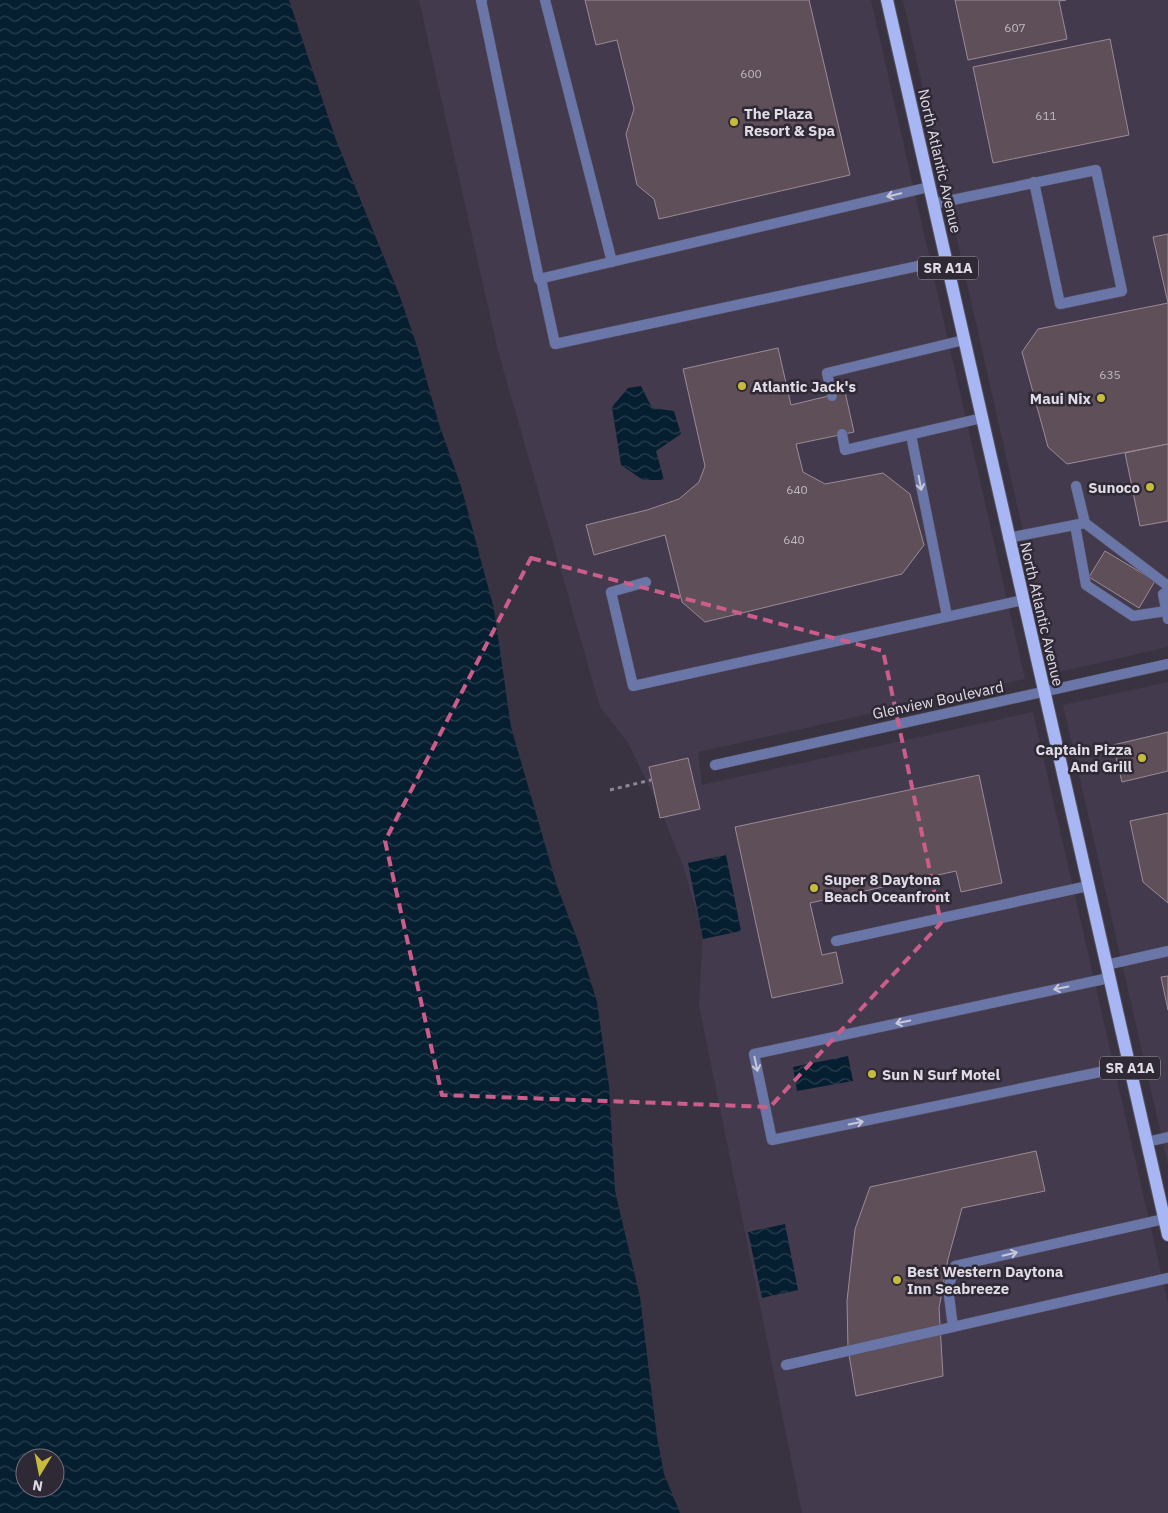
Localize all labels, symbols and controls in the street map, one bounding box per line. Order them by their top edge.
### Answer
house number: 607 [1004,20,1026,35]
house number: 600 [740,66,762,81]
street label: North Atlantic Avenue [914,87,966,235]
place label: The Plaza Resort & Spa [744,104,836,140]
house number: 611 [1035,108,1057,123]
marker: The Plaza Resort & Spa [728,116,740,128]
one-way arrow [886,191,902,200]
road number: SR A1A [918,256,978,280]
house number: 635 [1099,367,1121,382]
place label: Atlantic Jack's [752,377,856,396]
marker: Atlantic Jack's [736,380,748,392]
place label: Maui Nix [1030,389,1092,408]
marker: Maui Nix [1095,392,1107,404]
one-way arrow [916,474,926,490]
place label: Sunoco [1088,478,1140,497]
marker: Sunoco [1144,481,1156,493]
house number: 640 [786,482,808,497]
house number: 640 [783,532,805,547]
street label: North Atlantic Avenue [1016,540,1068,688]
street label: Glenview Boulevard [871,677,1005,723]
place label: Captain Pizza And Grill [1035,740,1132,776]
marker: Captain Pizza And Grill [1136,752,1148,764]
place label: Super 8 Daytona Beach Oceanfront [824,870,950,906]
marker: Super 8 Daytona Beach Oceanfront [808,882,820,894]
one-way arrow [1054,984,1070,993]
one-way arrow [895,1018,911,1027]
one-way arrow [752,1056,762,1072]
road number: SR A1A [1100,1056,1160,1080]
place label: Sun N Surf Motel [882,1065,1000,1084]
marker: Sun N Surf Motel [866,1068,878,1080]
one-way arrow [847,1117,863,1127]
one-way arrow [1002,1249,1018,1258]
place label: Best Western Daytona Inn Seabreeze [907,1262,1064,1298]
marker: Best Western Daytona Inn Seabreeze [891,1274,903,1286]
north arrow [15,1448,65,1498]
text: N [31,1476,44,1496]

